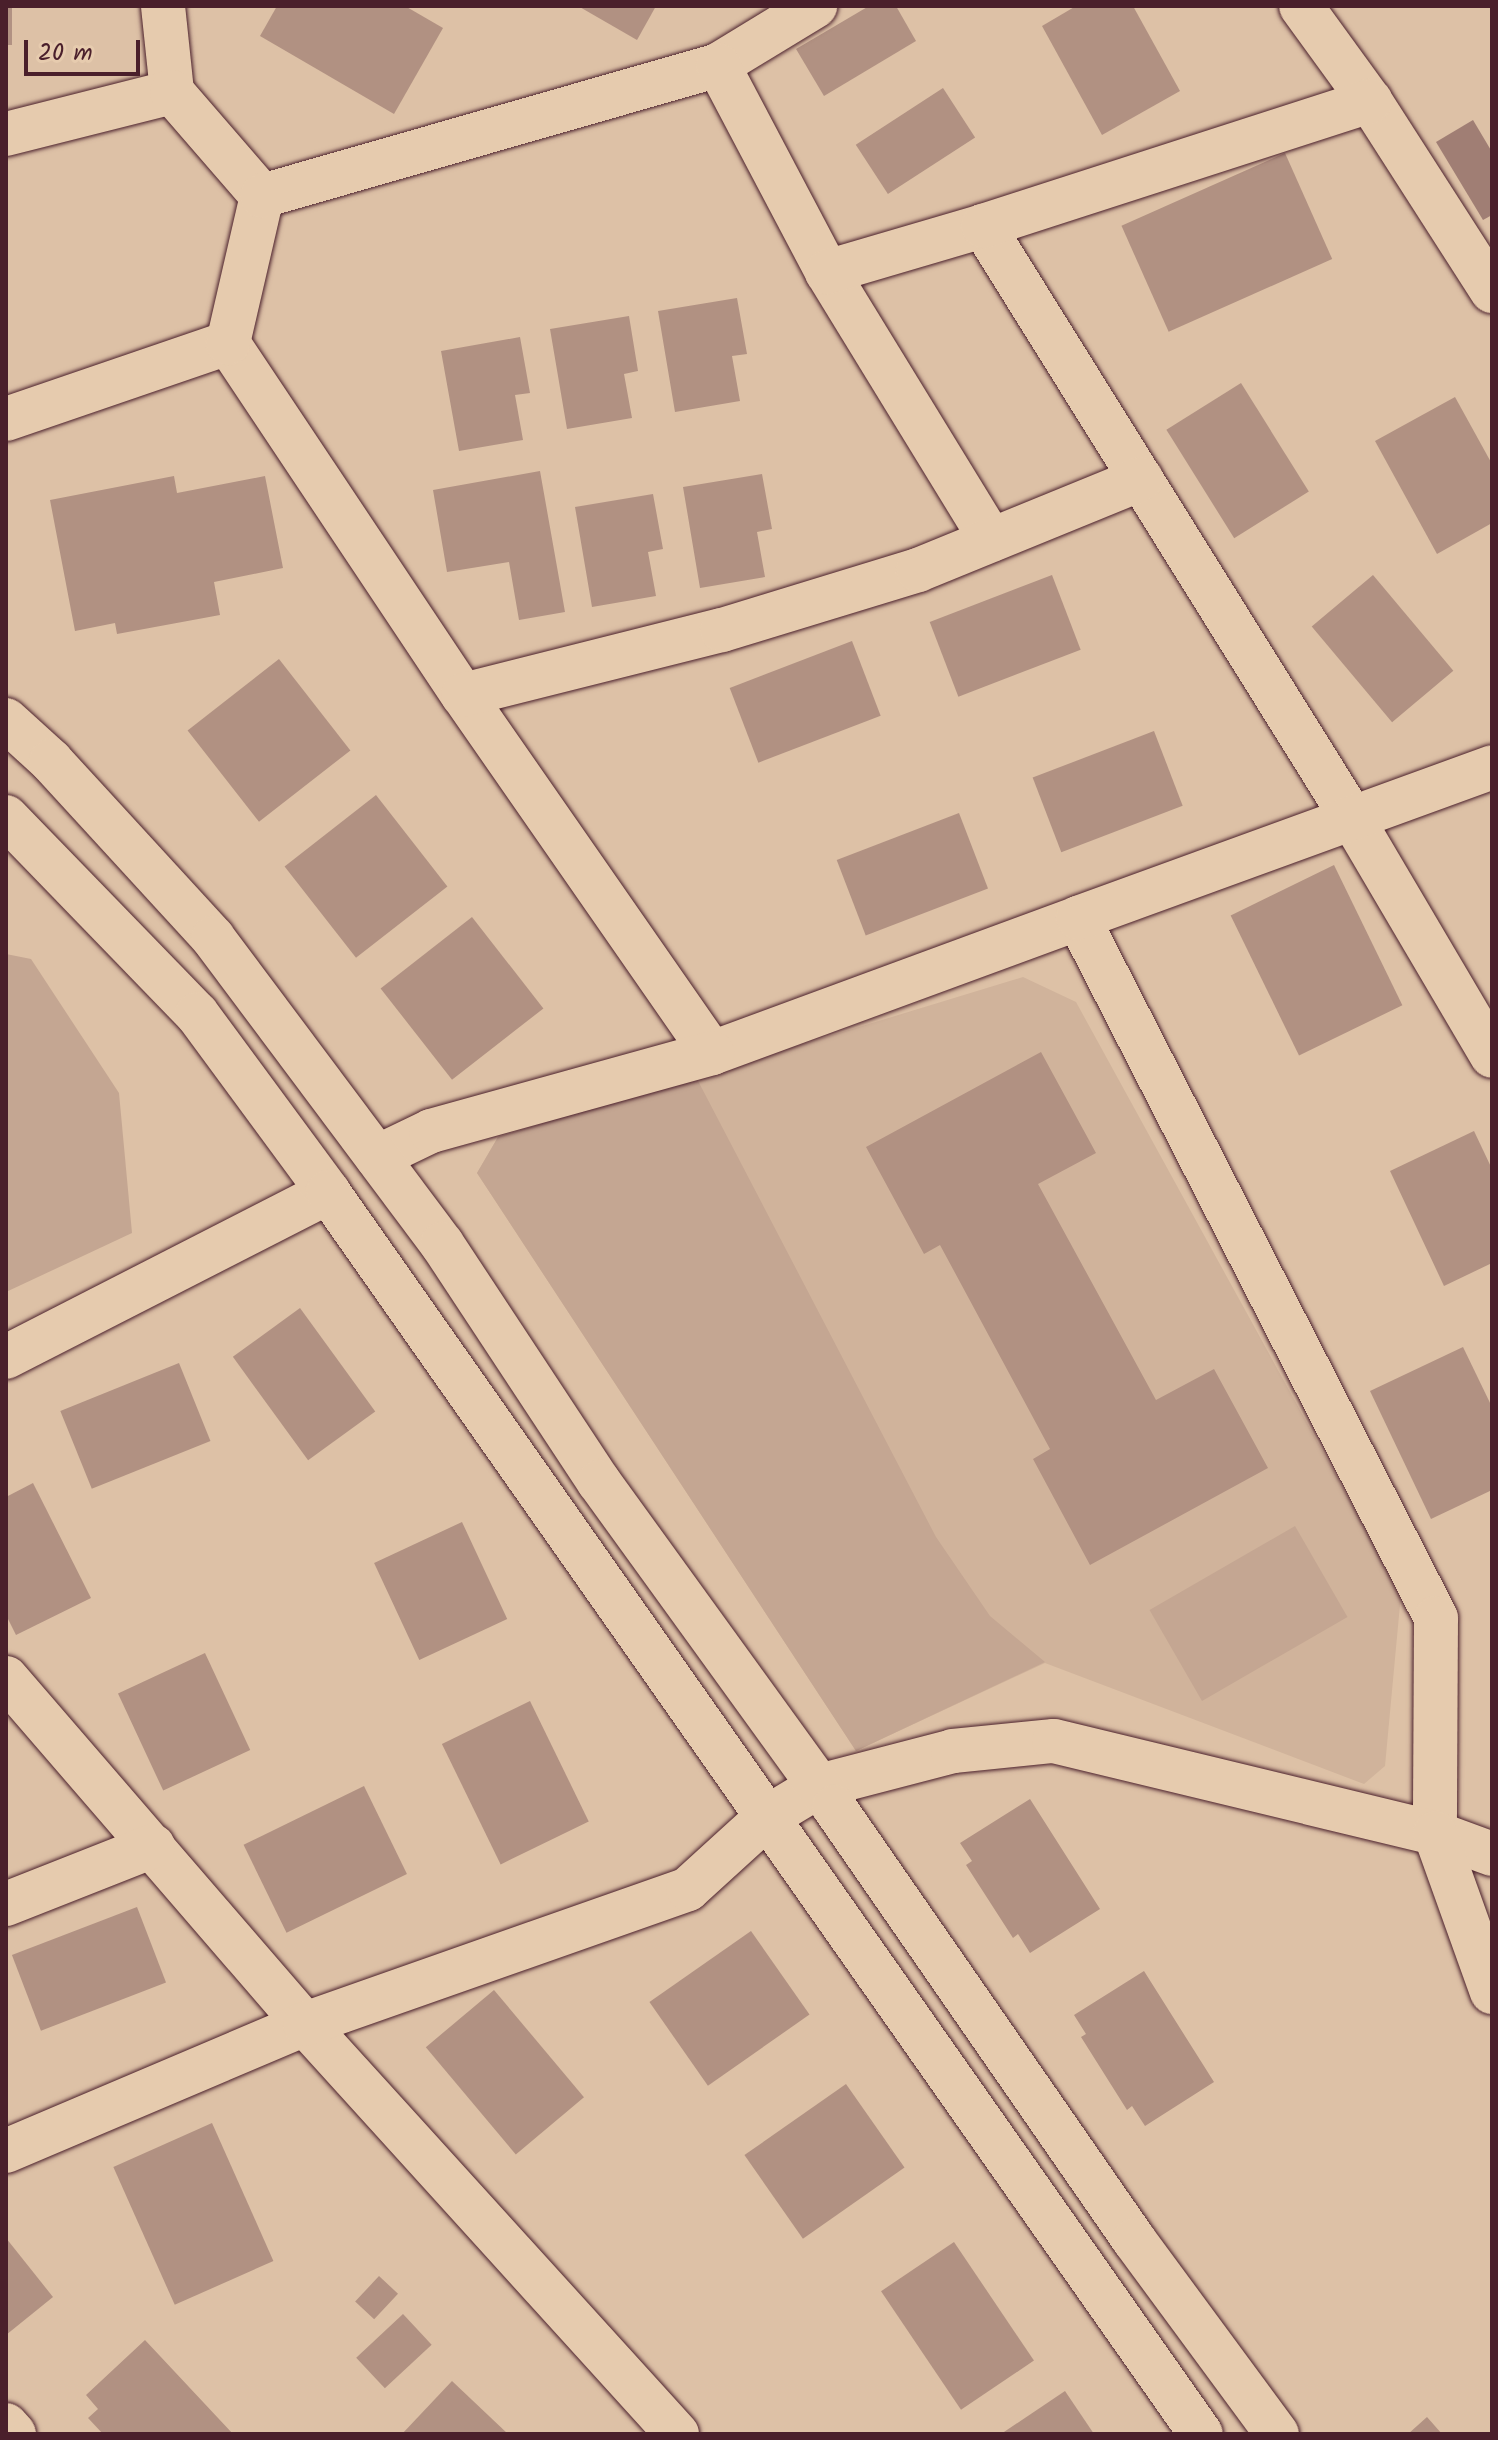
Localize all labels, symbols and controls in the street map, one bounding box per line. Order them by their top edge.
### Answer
scale bar [28,24,144,74]
text: 20 m [38,34,93,73]

